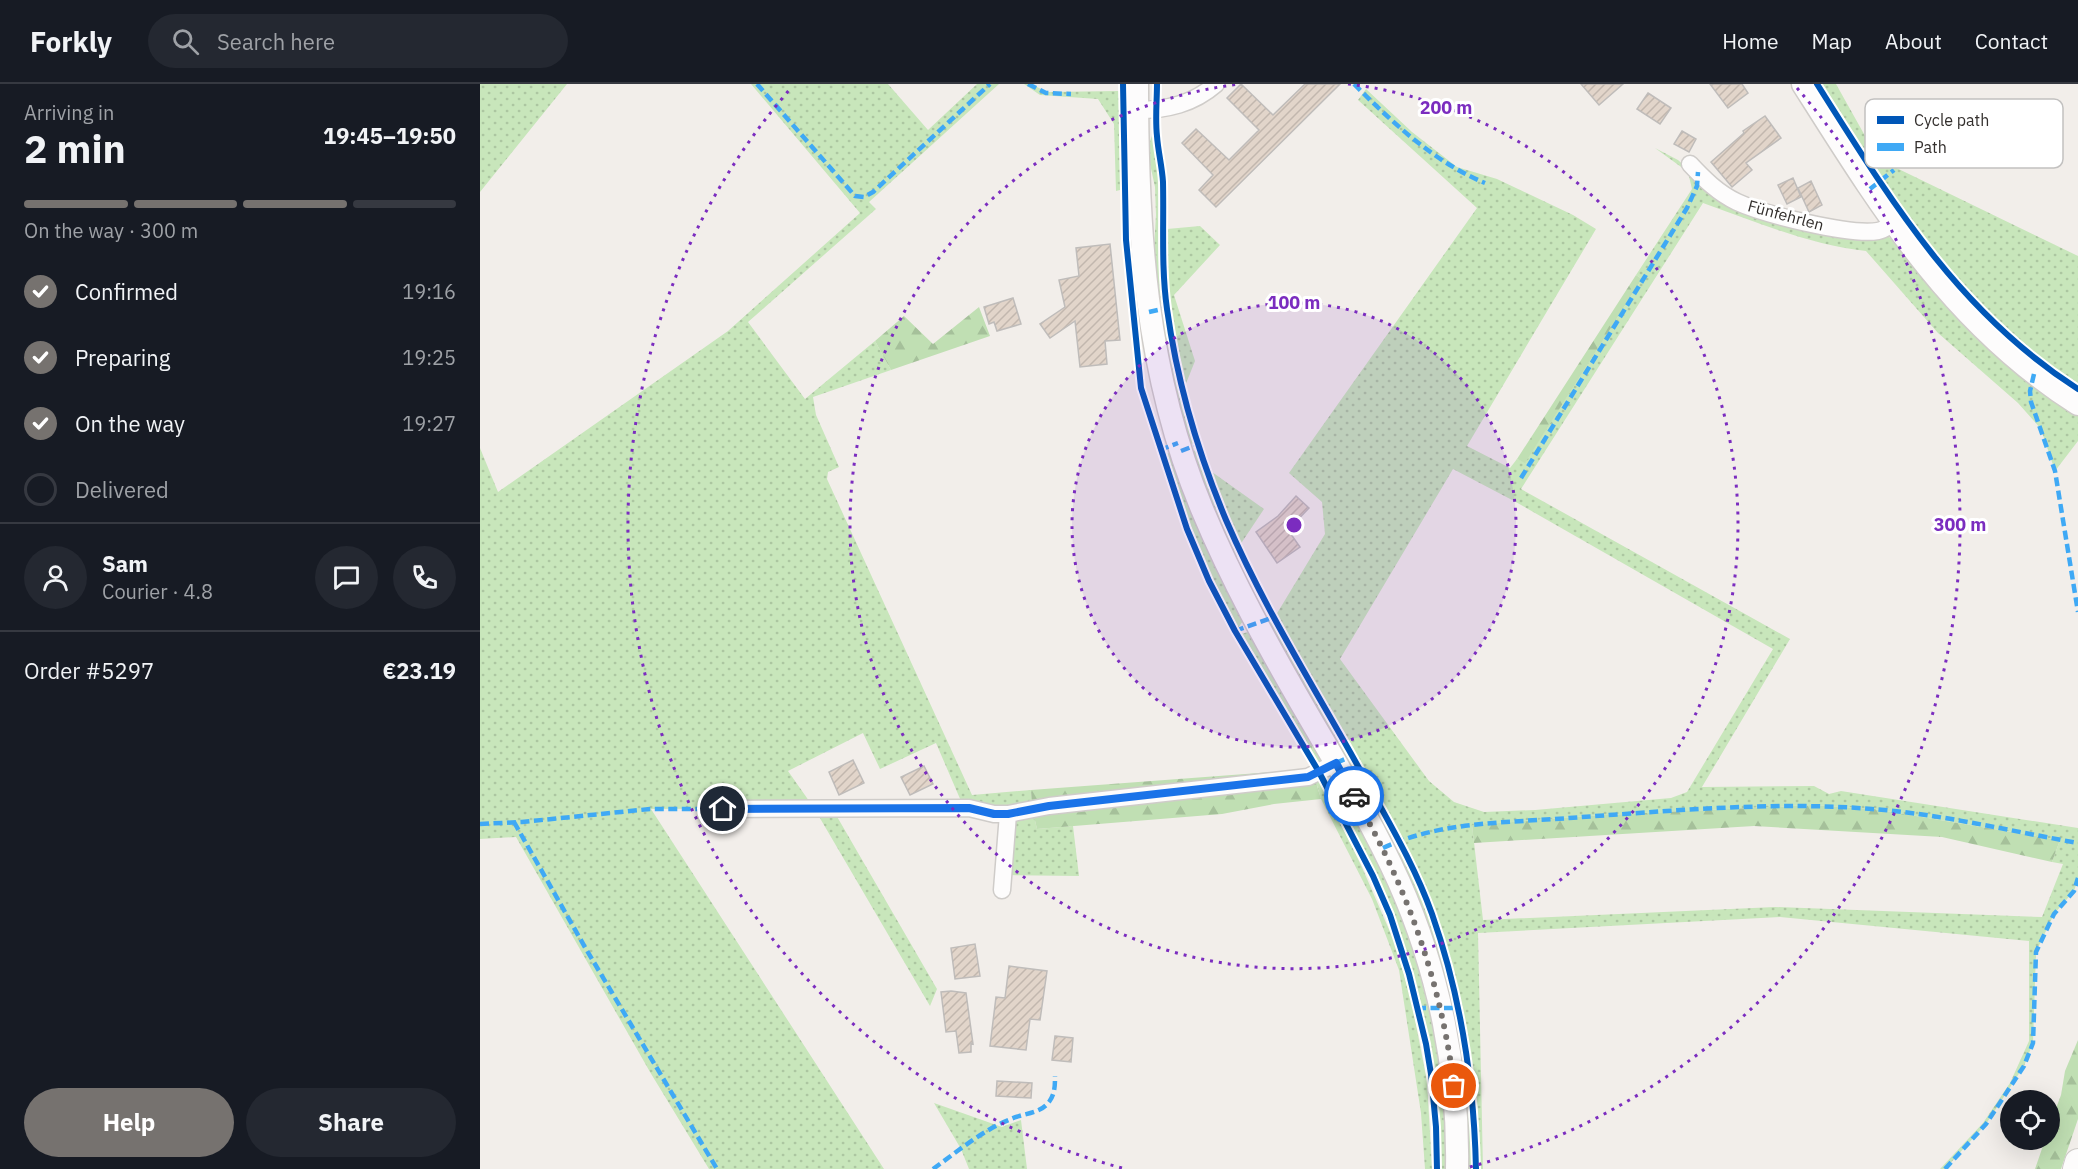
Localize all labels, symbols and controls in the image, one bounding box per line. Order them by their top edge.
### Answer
search box [148,14,568,68]
text: Forkly [30,23,112,60]
icon: search [169,25,202,58]
text: Search here [217,27,335,56]
text: Home [1722,27,1779,55]
text: Map [1812,27,1852,55]
text: About [1885,27,1942,55]
text: Contact [1975,27,2048,55]
text: 200 m [1420,96,1472,119]
text: Arriving in [24,99,114,126]
legend [1865,99,2063,168]
text: Cycle path [1914,110,1989,130]
text: 19:45–19:50 [323,121,456,150]
text: 2 min [24,123,126,174]
text: Path [1914,137,1947,157]
street label: Fünfehrlen [1746,195,1826,235]
text: On the way · 300 m [24,217,198,244]
icon: check [24,275,57,308]
text: Confirmed [75,277,178,306]
text: 19:16 [402,278,456,305]
text: 100 m [1268,291,1320,314]
icon: check [24,341,57,374]
text: Preparing [75,343,170,372]
text: 19:25 [402,344,456,371]
icon: check [24,407,57,440]
text: On the way [75,409,185,438]
text: 19:27 [402,410,456,437]
text: Delivered [75,475,169,504]
text: 300 m [1934,513,1986,536]
centre of rings [1284,515,1304,535]
button: person [24,546,87,609]
button: chat [315,546,378,609]
button: phone [393,546,456,609]
text: Sam [102,549,148,578]
text: Courier · 4.8 [102,578,213,605]
text: Order #5297 [24,656,154,685]
text: €23.19 [383,656,456,685]
courier [1324,766,1384,826]
icon: car [1338,780,1371,813]
pin [697,783,748,834]
icon: home [706,792,739,825]
pin [1428,1060,1479,1111]
icon: bag [1437,1069,1470,1102]
button: Help [24,1088,234,1157]
button: Share [246,1088,456,1157]
map controls [2000,1090,2060,1150]
button: locate [2000,1090,2060,1150]

